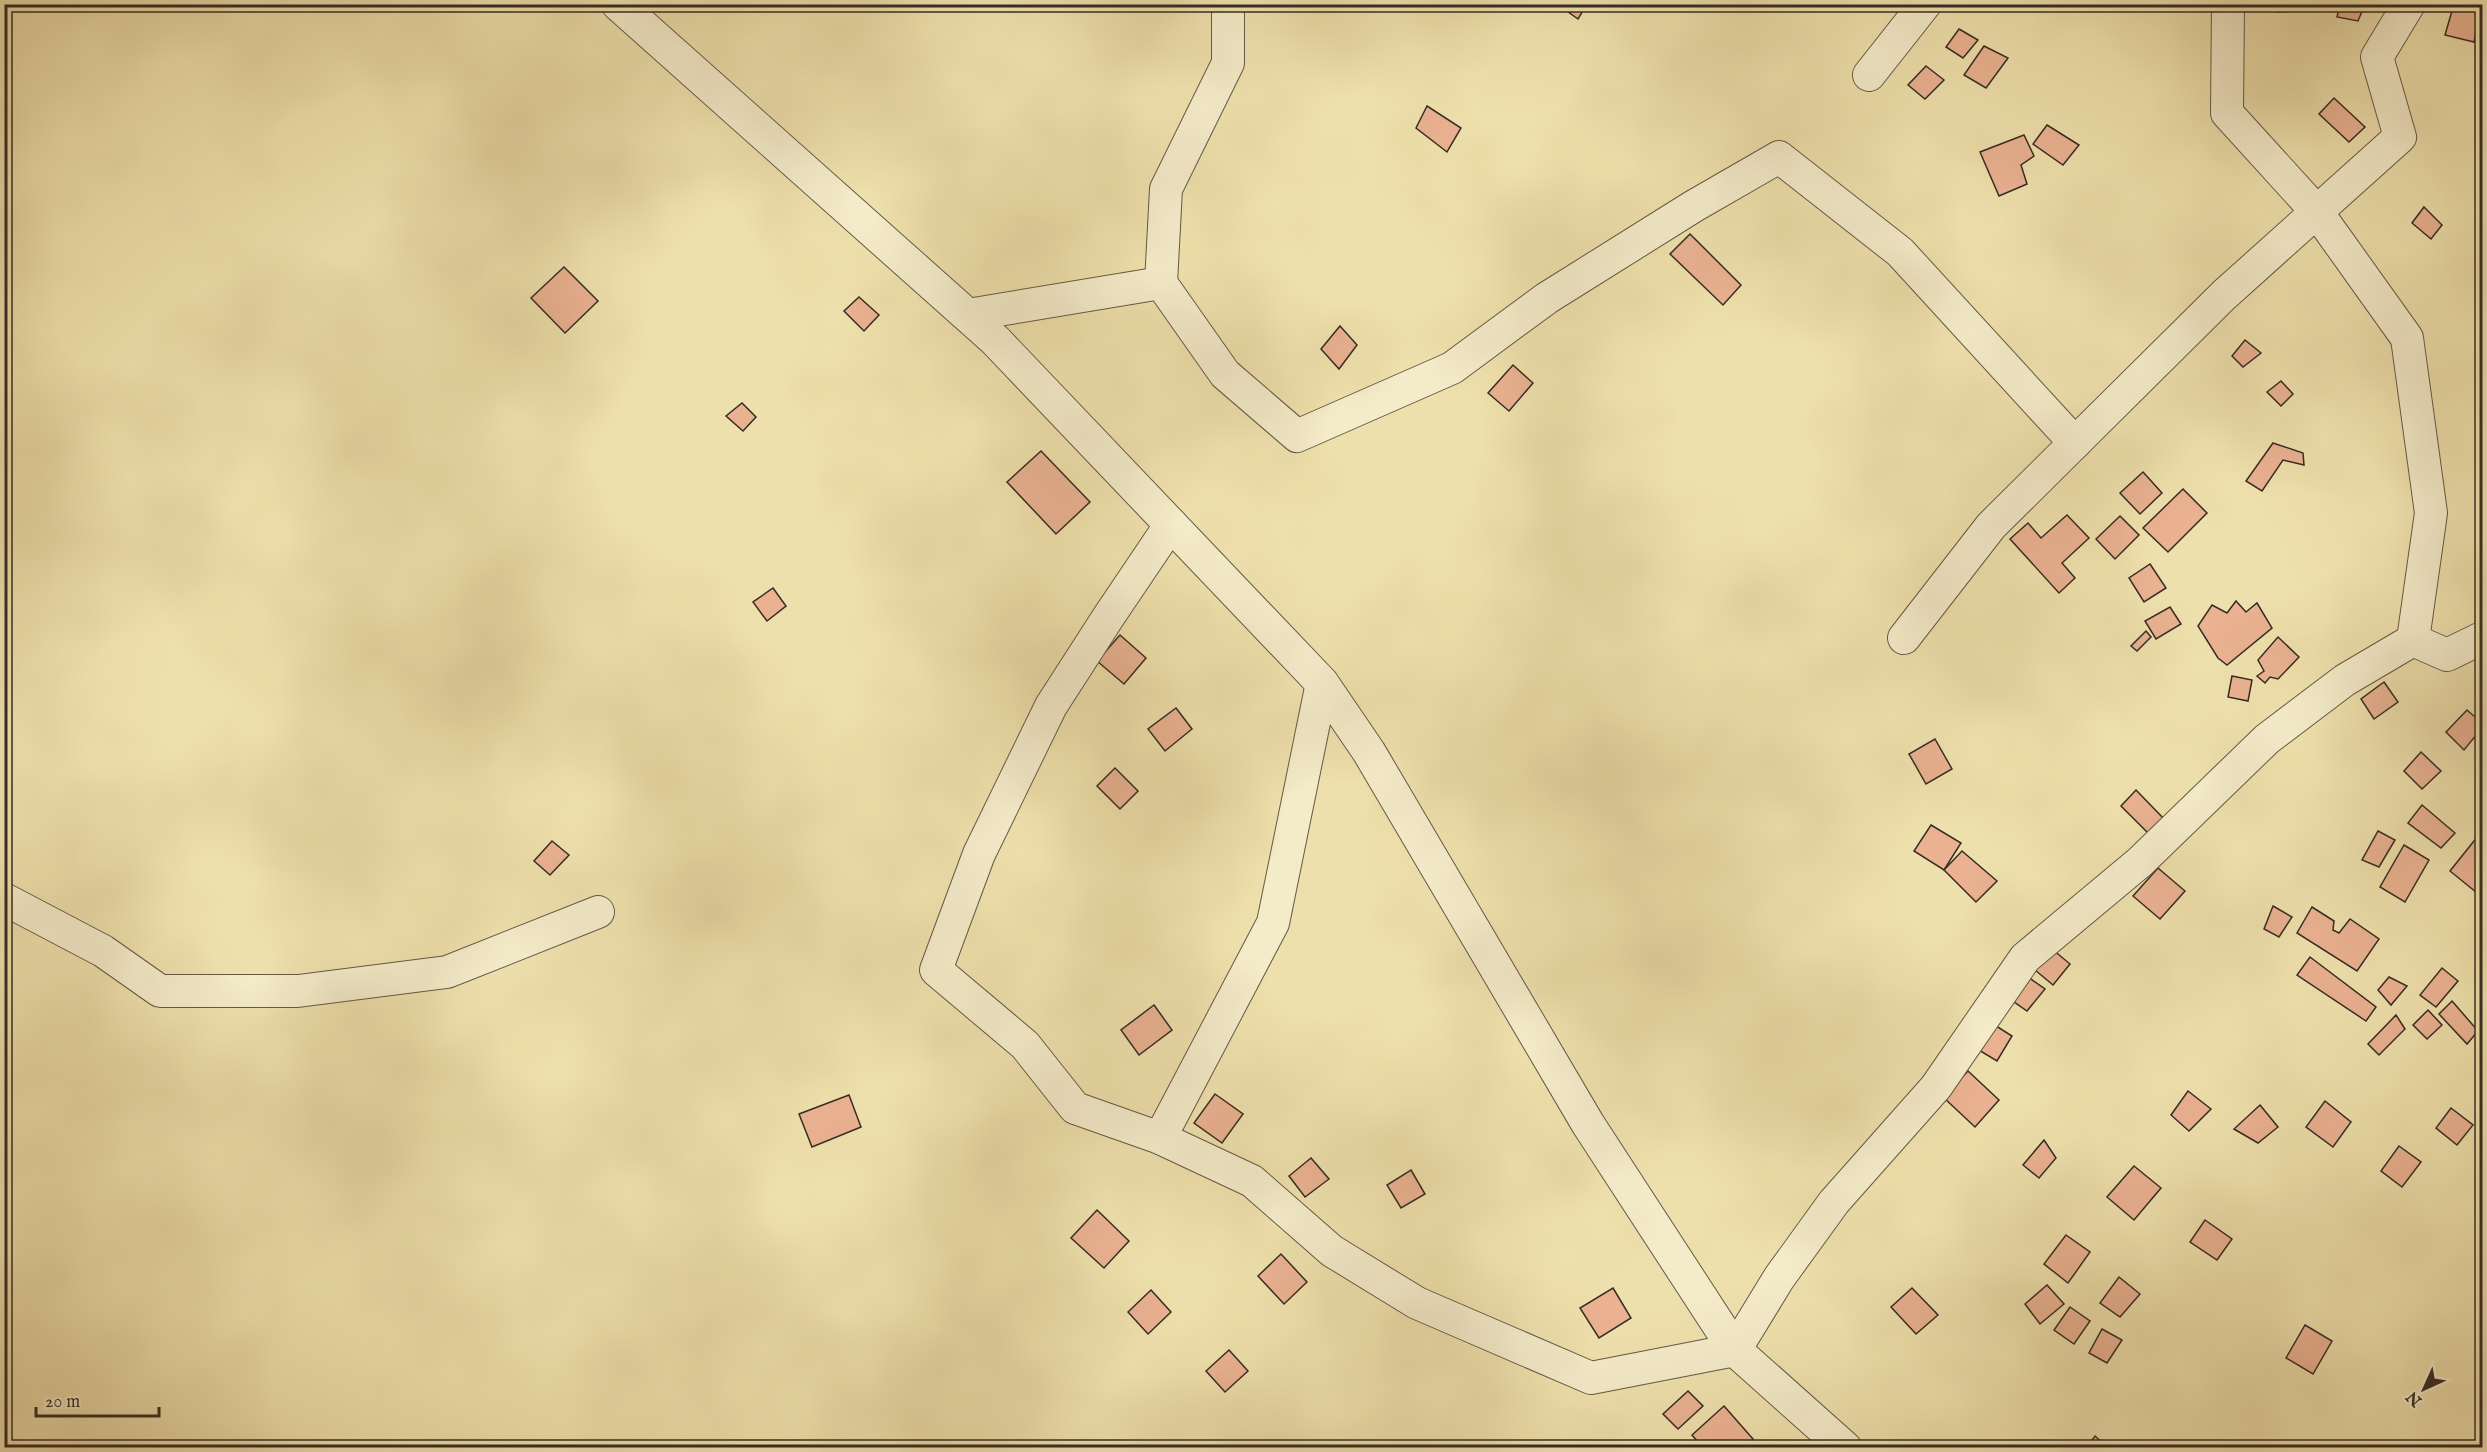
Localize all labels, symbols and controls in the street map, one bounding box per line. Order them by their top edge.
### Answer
north arrow [2394,1359,2454,1419]
scale bar [36,1380,159,1418]
text: N [2403,1386,2427,1411]
text: 20 m [45,1391,80,1414]

